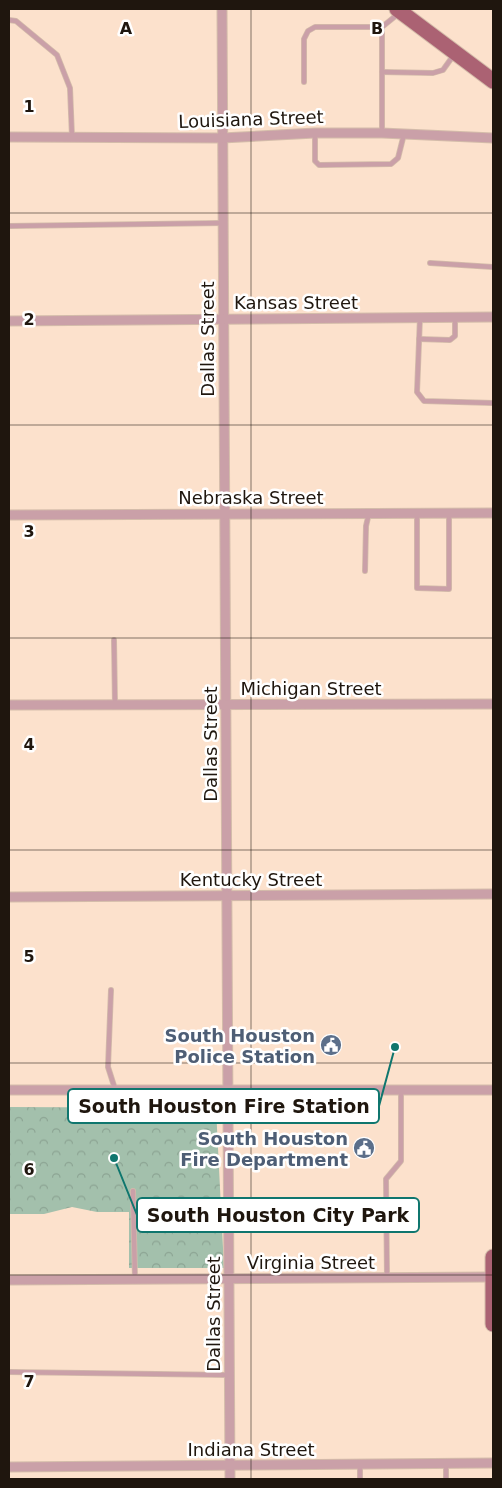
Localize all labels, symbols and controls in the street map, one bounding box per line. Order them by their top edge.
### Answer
text: A [120,19,133,38]
text: B [371,19,383,38]
text: 1 [23,97,35,116]
street label: Louisiana Street [178,106,324,132]
street label: Dallas Street [197,281,218,397]
street label: Kansas Street [234,292,358,313]
text: 2 [23,310,35,329]
street label: Nebraska Street [178,487,324,508]
text: 3 [23,522,35,541]
street label: Michigan Street [240,678,382,699]
street label: Dallas Street [200,686,221,802]
text: 4 [23,735,35,754]
street label: Kentucky Street [180,869,322,890]
text: 5 [23,947,35,966]
place label: South Houston Police Station [164,1025,315,1067]
public building icon: South Houston Police Station [319,1033,343,1057]
callout: South Houston Fire Station [68,1089,379,1123]
text: South Houston Fire Station [78,1095,370,1117]
place label: South Houston Fire Department [180,1128,348,1170]
public building icon: South Houston Fire Department [352,1136,376,1160]
text: 6 [23,1160,35,1179]
callout: South Houston City Park [137,1198,419,1232]
text: South Houston City Park [147,1204,410,1226]
street label: Virginia Street [247,1252,375,1273]
street label: Dallas Street [203,1256,224,1372]
text: 7 [23,1372,35,1391]
street label: Indiana Street [187,1439,315,1460]

